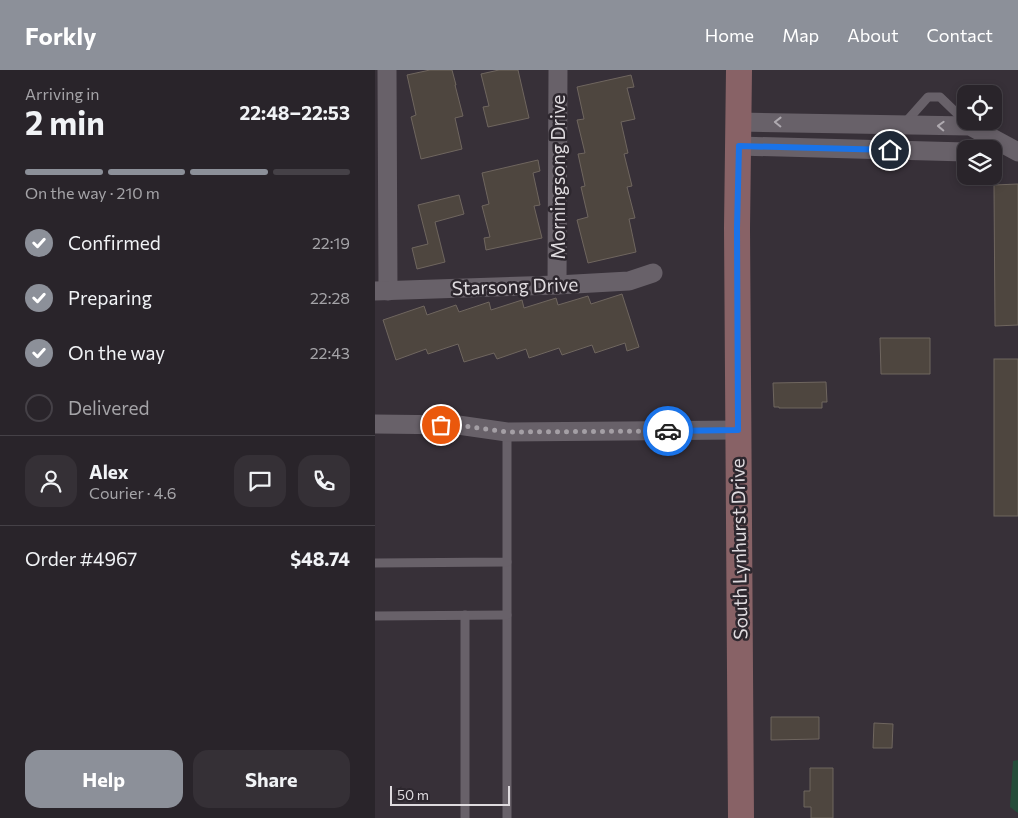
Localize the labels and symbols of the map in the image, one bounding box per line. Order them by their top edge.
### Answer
street label: Morningsong Drive [546,95,569,259]
one-way arrow [774,117,782,127]
one-way arrow [936,120,944,131]
pin [869,129,911,171]
street label: Starsong Drive [451,272,579,299]
pin [420,404,462,446]
courier [643,406,693,456]
street label: South Lynhurst Drive [725,458,752,640]
scale bar [390,783,510,806]

